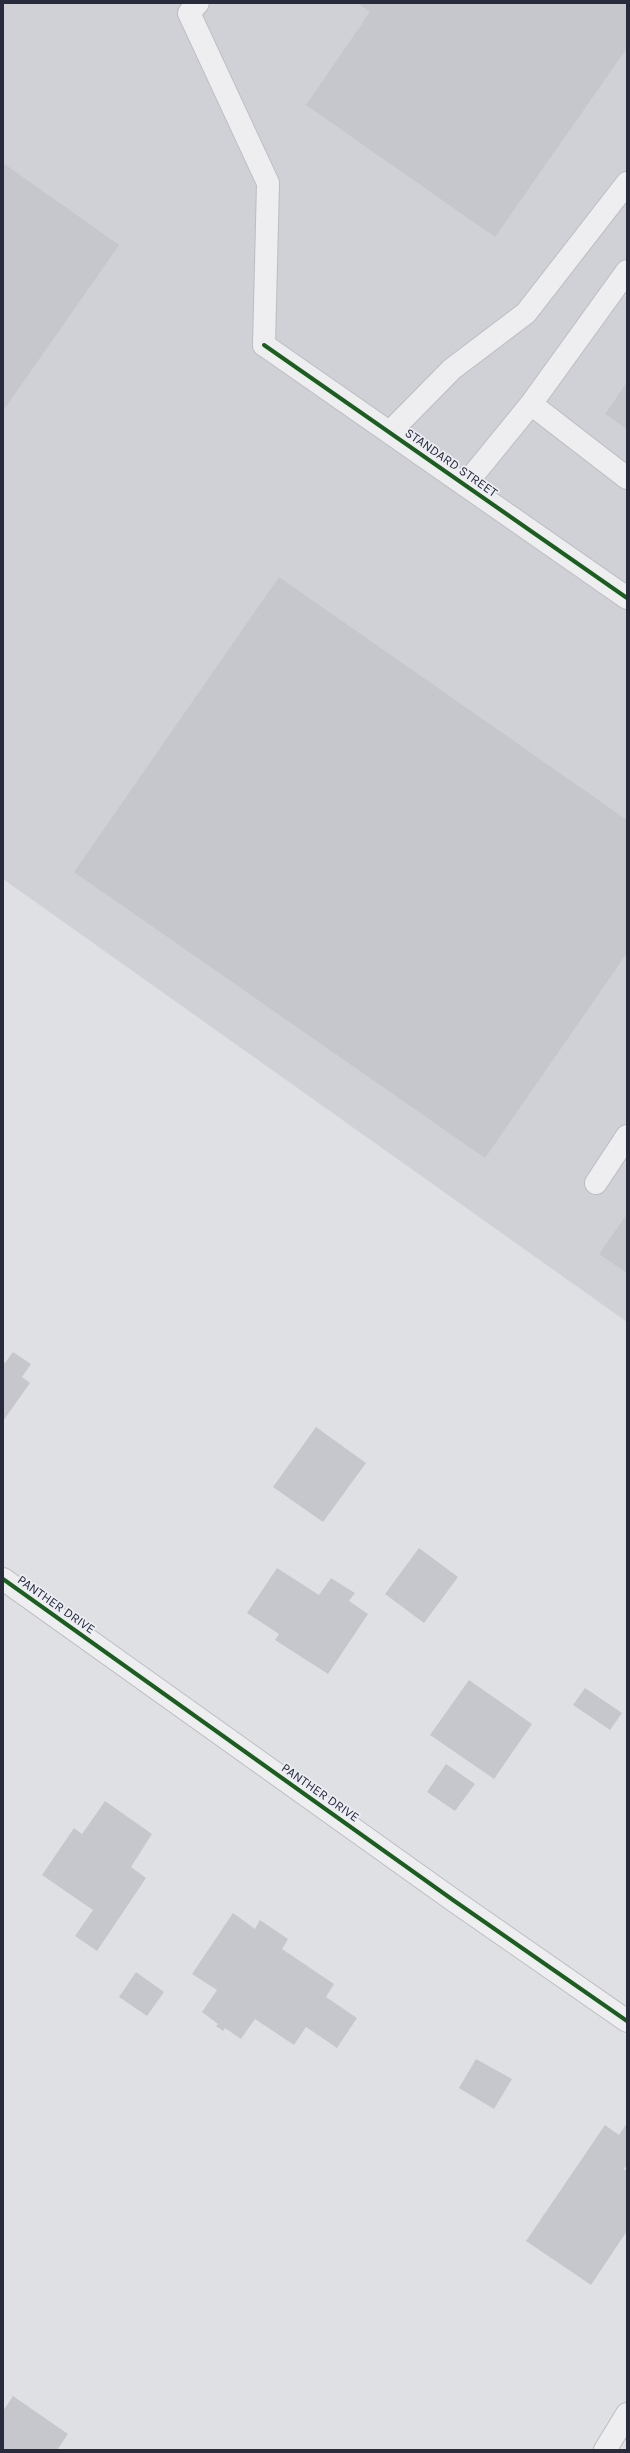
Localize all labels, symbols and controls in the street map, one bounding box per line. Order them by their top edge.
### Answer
street label: STANDARD STREET [402,425,500,501]
street label: PANTHER DRIVE [14,1572,98,1638]
street label: PANTHER DRIVE [278,1760,362,1826]

